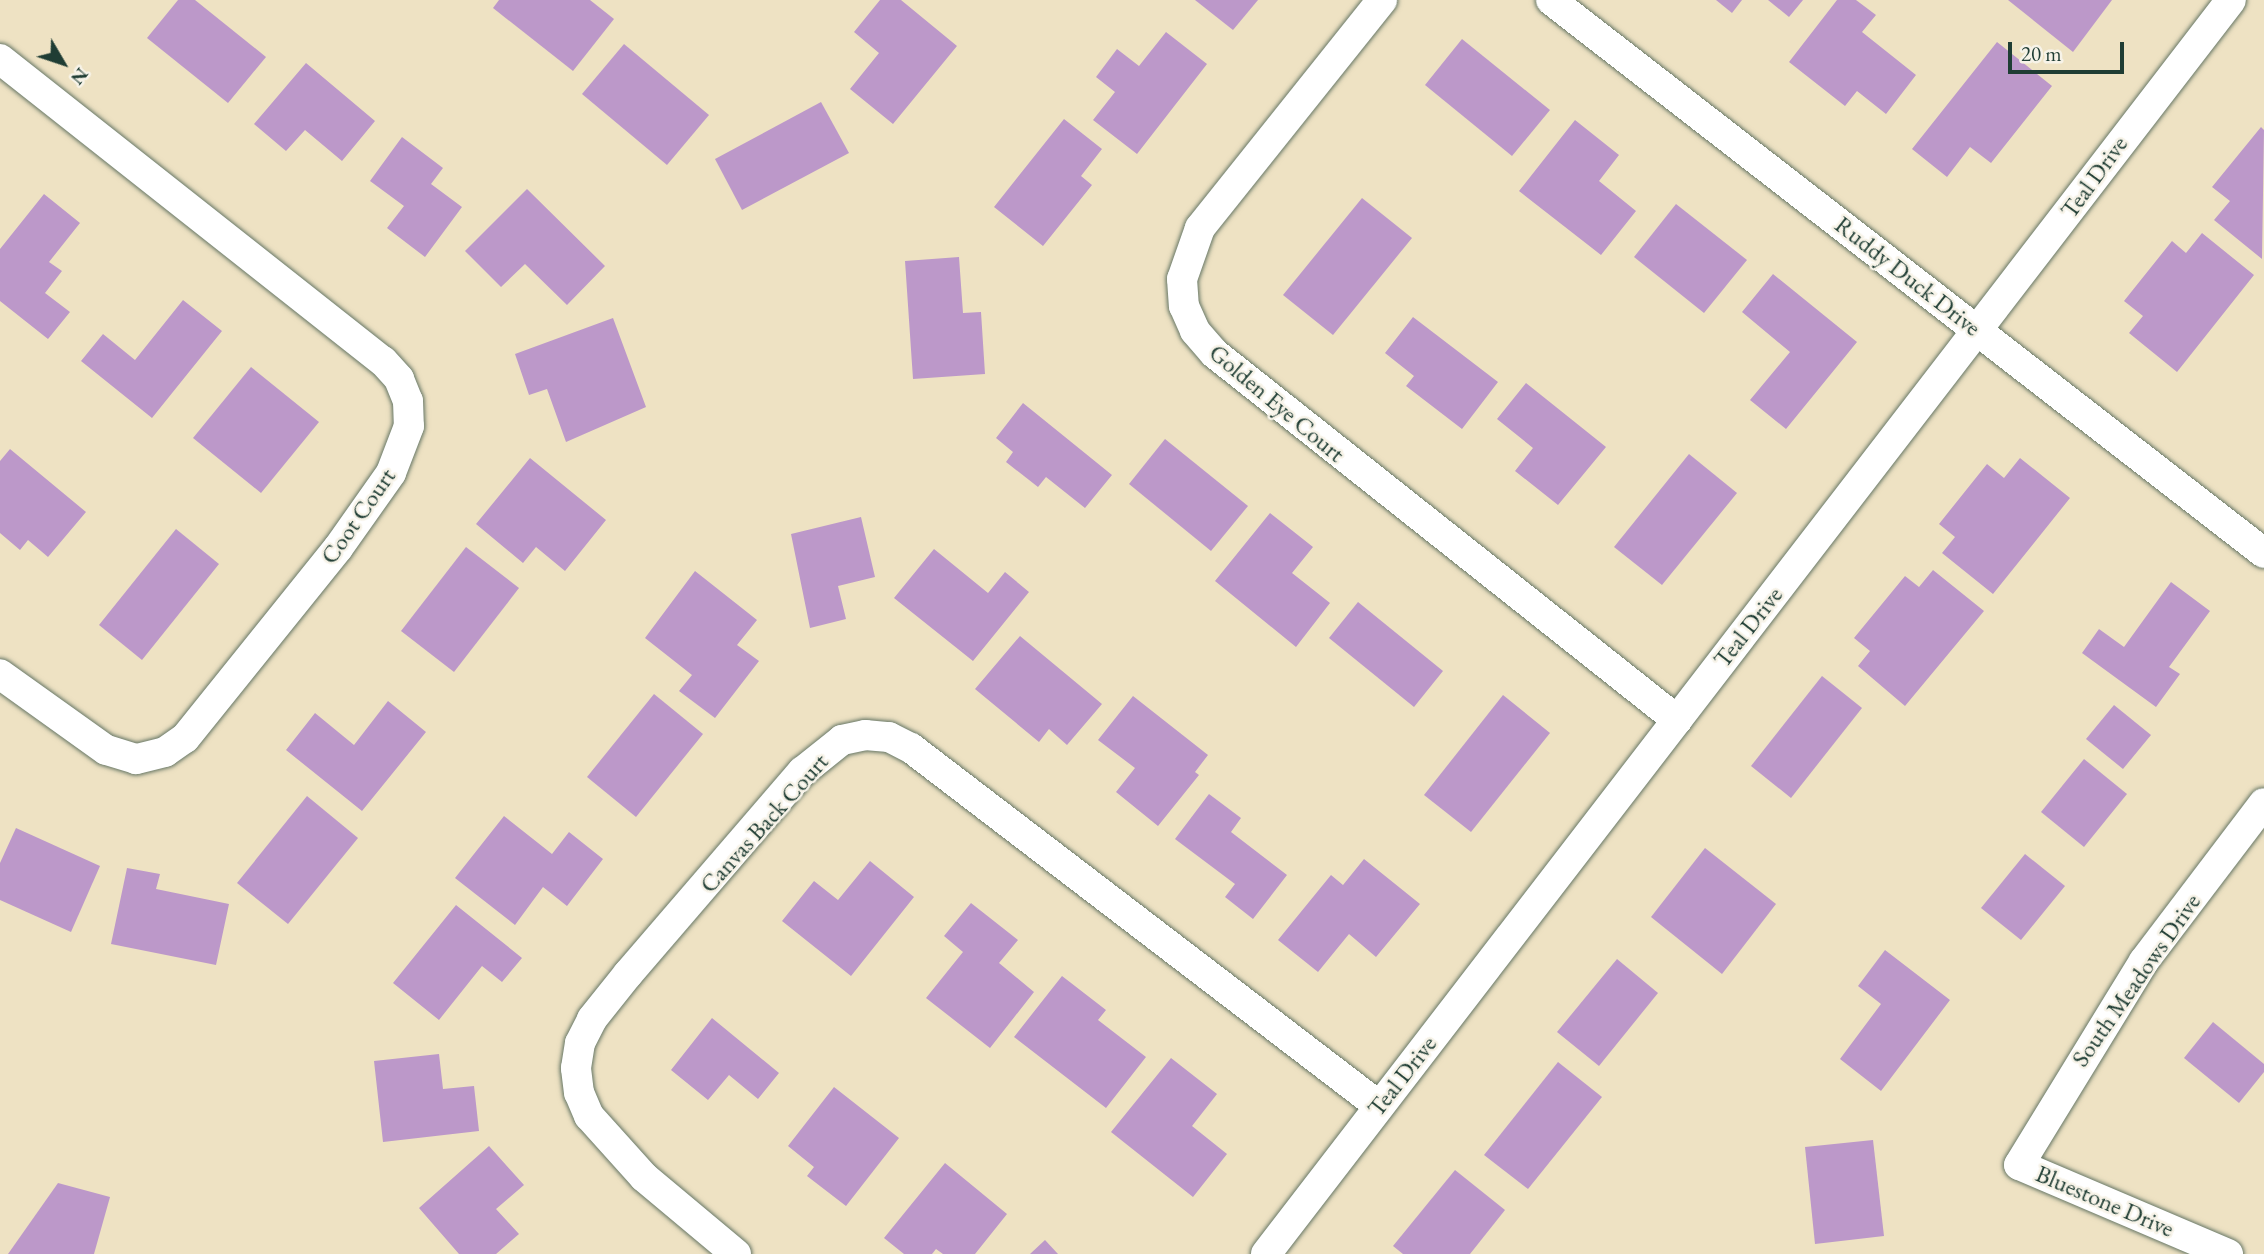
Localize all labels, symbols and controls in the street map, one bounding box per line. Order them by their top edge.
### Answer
north arrow [28,28,98,98]
scale bar [2012,28,2128,72]
text: 20 m [2021,40,2062,67]
text: N [65,63,94,90]
street label: Teal Drive [2055,130,2133,224]
street label: Ruddy Duck Drive [1829,210,1987,342]
street label: Golden Eye Court [1203,338,1351,468]
street label: Coot Court [315,463,401,569]
street label: Teal Drive [1708,581,1788,673]
street label: Canvas Back Court [694,747,834,899]
street label: South Meadows Drive [2066,888,2206,1072]
street label: Teal Drive [1362,1030,1442,1122]
street label: Bluestone Drive [2032,1159,2178,1243]

